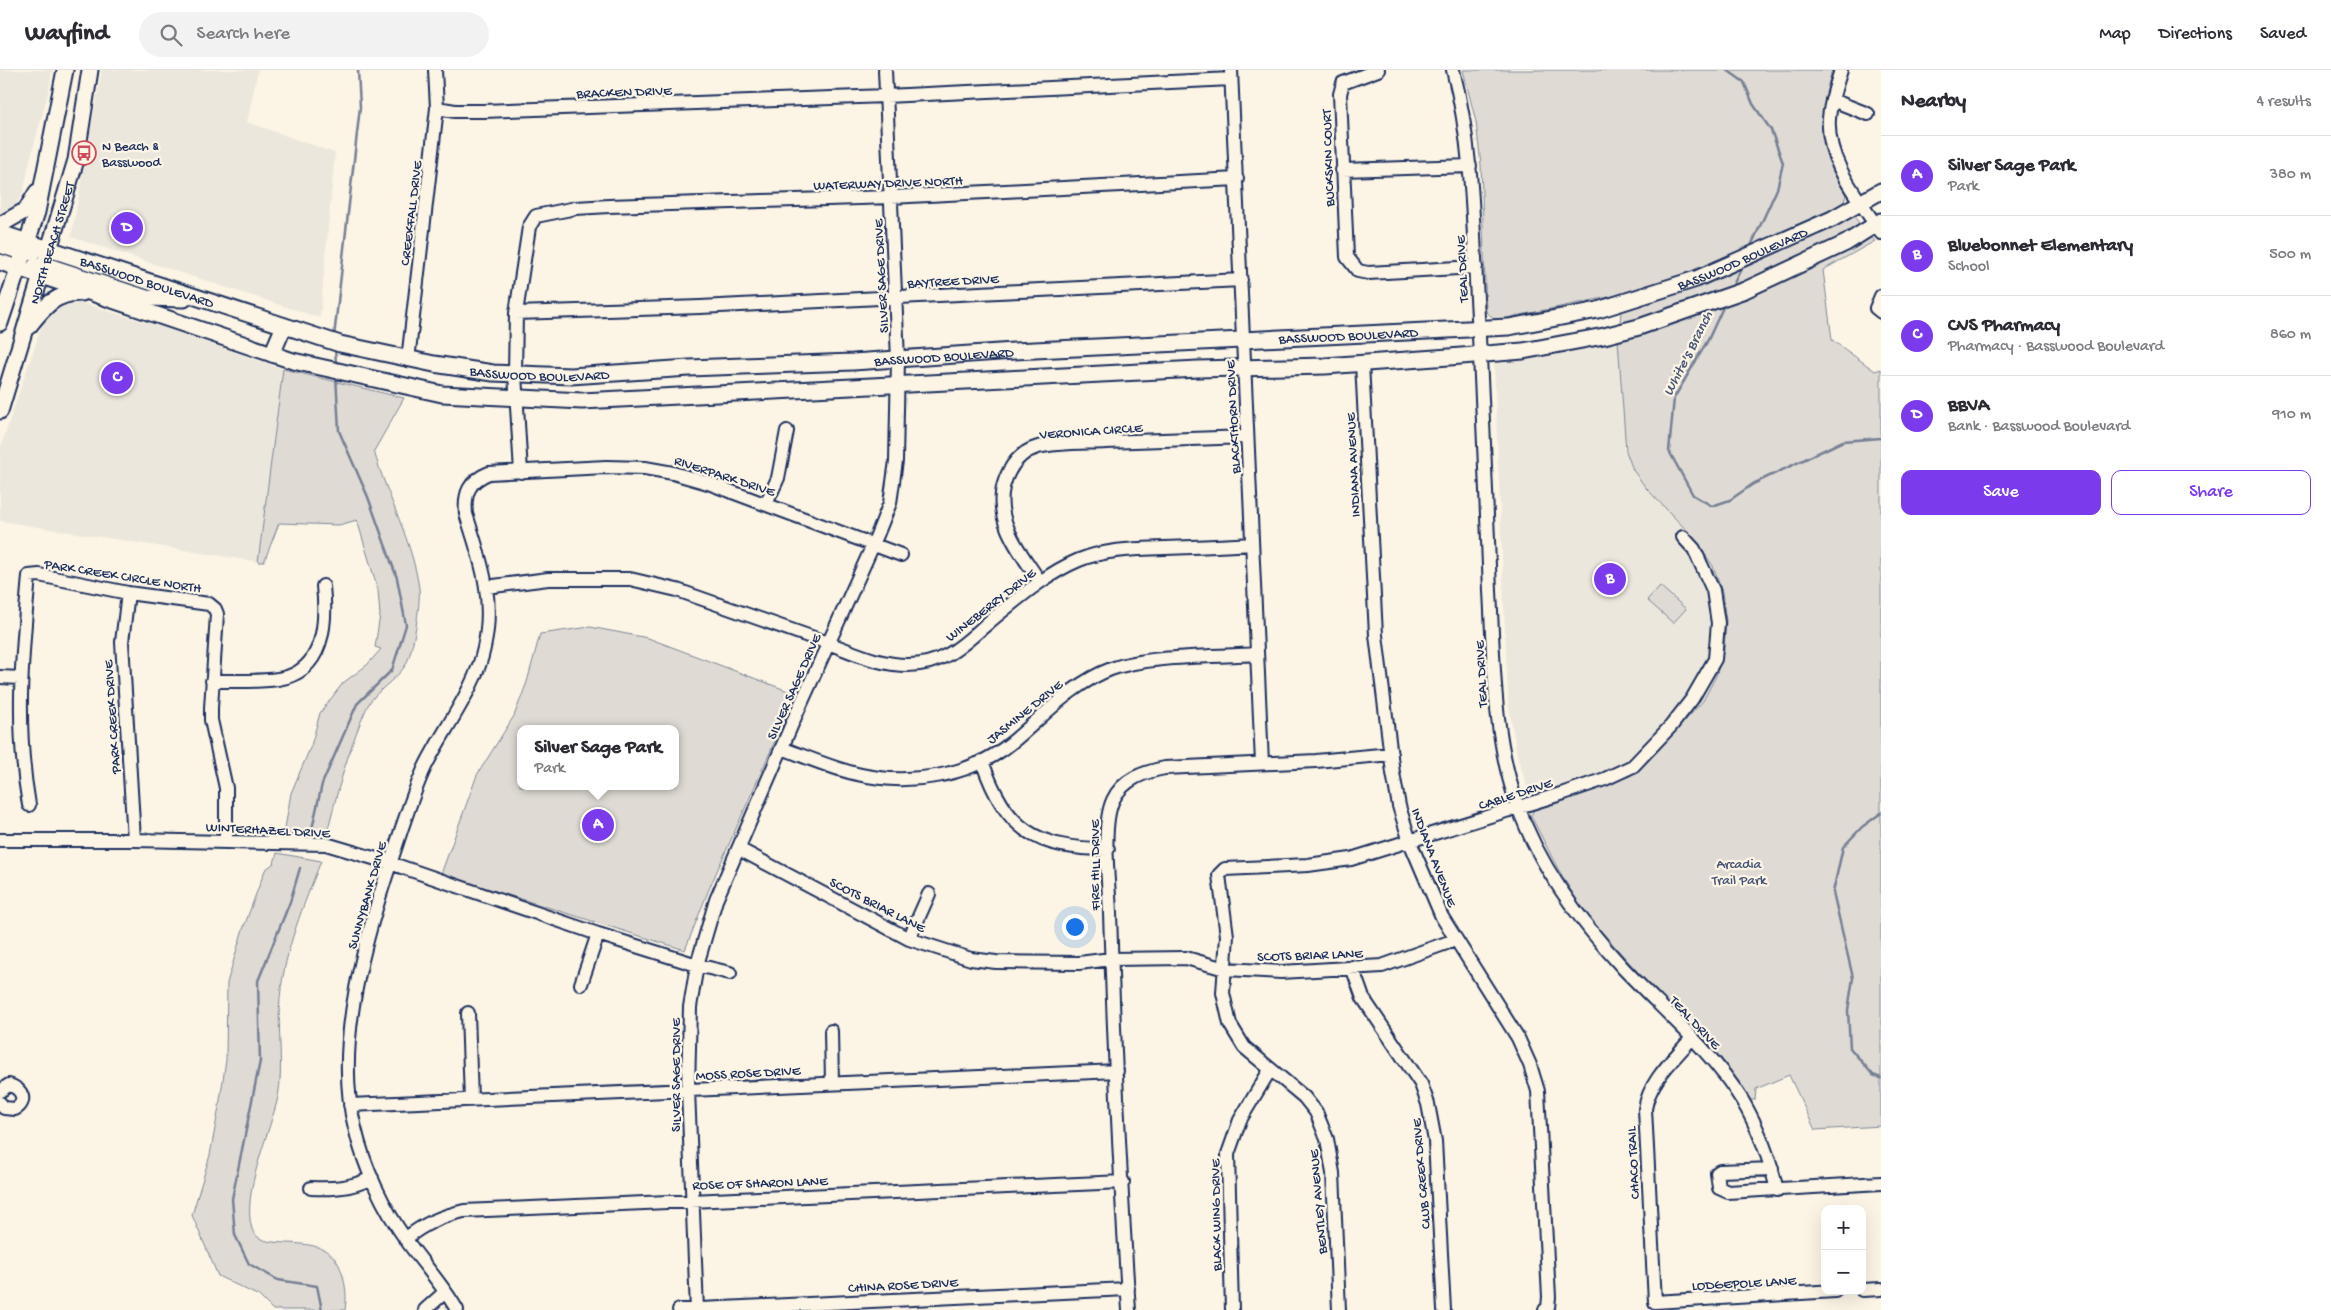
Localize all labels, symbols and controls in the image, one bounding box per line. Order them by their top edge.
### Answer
search box [139,12,489,57]
text: Wayfind [25,20,109,49]
icon: search [157,21,185,49]
text: Search here [197,23,290,46]
text: Map [2099,24,2131,45]
text: Directions [2159,24,2232,45]
text: Saved [2260,24,2306,45]
street label: BRACKEN DRIVE [575,83,673,104]
text: Nearby [1901,90,1966,115]
text: 4 results [2256,93,2311,112]
street label: BUCKSKIN COURT [1319,108,1340,208]
place label: N Beach & Basswood [101,139,163,172]
bus stop icon: N Beach & Basswood [71,140,97,166]
text: Silver Sage Park [1948,155,2075,178]
street label: CREEKFALL DRIVE [398,159,427,267]
text: A [1912,166,1922,185]
text: 380 m [2270,166,2311,185]
street label: WATERWAY DRIVE NORTH [813,173,964,196]
text: Park [1948,178,1979,197]
street label: NORTH BEACH STREET [27,180,80,306]
pin: D [111,209,143,247]
street label: SILVER SAGE DRIVE [871,217,894,333]
street label: BASSWOOD BOULEVARD [1675,224,1812,296]
street label: TEAL DRIVE [1453,234,1474,304]
text: Bluebonnet Elementary [1948,235,2133,258]
text: B [1913,246,1921,265]
text: 500 m [2269,246,2311,265]
street label: BASSWOOD BOULEVARD [77,253,216,314]
text: School [1948,258,1990,277]
street label: BAYTREE DRIVE [906,272,1001,293]
water label: White's Branch [1660,308,1718,399]
text: CVS Pharmacy [1948,315,2060,338]
street label: BASSWOOD BOULEVARD [1277,325,1420,349]
text: C [1913,326,1921,345]
text: 860 m [2270,326,2311,345]
text: Pharmacy · Basswood Boulevard [1948,338,2164,357]
street label: BASSWOOD BOULEVARD [873,345,1015,372]
street label: BLACKTHORN DRIVE [1223,358,1246,475]
pin: C [101,359,133,397]
street label: BASSWOOD BOULEVARD [467,363,611,387]
text: BBVA [1948,395,1989,418]
text: D [1912,406,1922,425]
text: 910 m [2272,406,2311,425]
street label: INDIANA AVENUE [1343,411,1366,518]
text: Bank · Basswood Boulevard [1948,418,2130,437]
street label: VERONICA CIRCLE [1038,420,1145,445]
street label: RIVERPARK DRIVE [672,453,778,502]
button: Save [1901,470,2101,515]
button: Share [2111,470,2311,515]
street label: PARK CREEK CIRCLE NORTH [42,556,203,598]
pin: B [1594,560,1626,598]
street label: WINEBERRY DRIVE [943,565,1041,646]
street label: SILVER SAGE DRIVE [764,630,827,743]
street label: TEAL DRIVE [1472,639,1493,709]
street label: PARK CREEK DRIVE [101,658,126,775]
street label: JASMINE DRIVE [984,676,1068,749]
popup [517,725,679,790]
text: Silver Sage Park [534,737,662,760]
text: Park [534,760,565,779]
street label: CABLE DRIVE [1477,775,1556,815]
pin: A [582,806,614,844]
street label: INDIANA AVENUE [1406,806,1460,911]
street label: FIRE HILL DRIVE [1088,818,1105,912]
street label: WINTERHAZEL DRIVE [205,820,332,843]
street label: SUNNYBANK DRIVE [345,839,392,952]
park label: Arcadia Trail Park [1711,857,1768,890]
street label: SCOTS BRIAR LANE [826,875,929,938]
your location [1062,914,1088,940]
street label: SCOTS BRIAR LANE [1257,946,1364,967]
street label: TEAL DRIVE [1664,993,1724,1055]
street label: SILVER SAGE DRIVE [669,1017,686,1132]
street label: MOSS ROSE DRIVE [695,1063,802,1086]
street label: CLUB CREEK DRIVE [1409,1116,1436,1230]
street label: CHACO TRAIL [1624,1125,1645,1200]
street label: BENTLEY AVENUE [1306,1148,1333,1256]
street label: BLACK WING DRIVE [1208,1158,1227,1272]
street label: ROSE OF SHARON LANE [692,1174,829,1195]
map controls [1821,1205,1866,1295]
button: + [1821,1205,1866,1250]
button: − [1821,1250,1866,1295]
street label: LODGEPOLE LANE [1691,1273,1798,1296]
street label: CHINA ROSE DRIVE [848,1275,960,1298]

